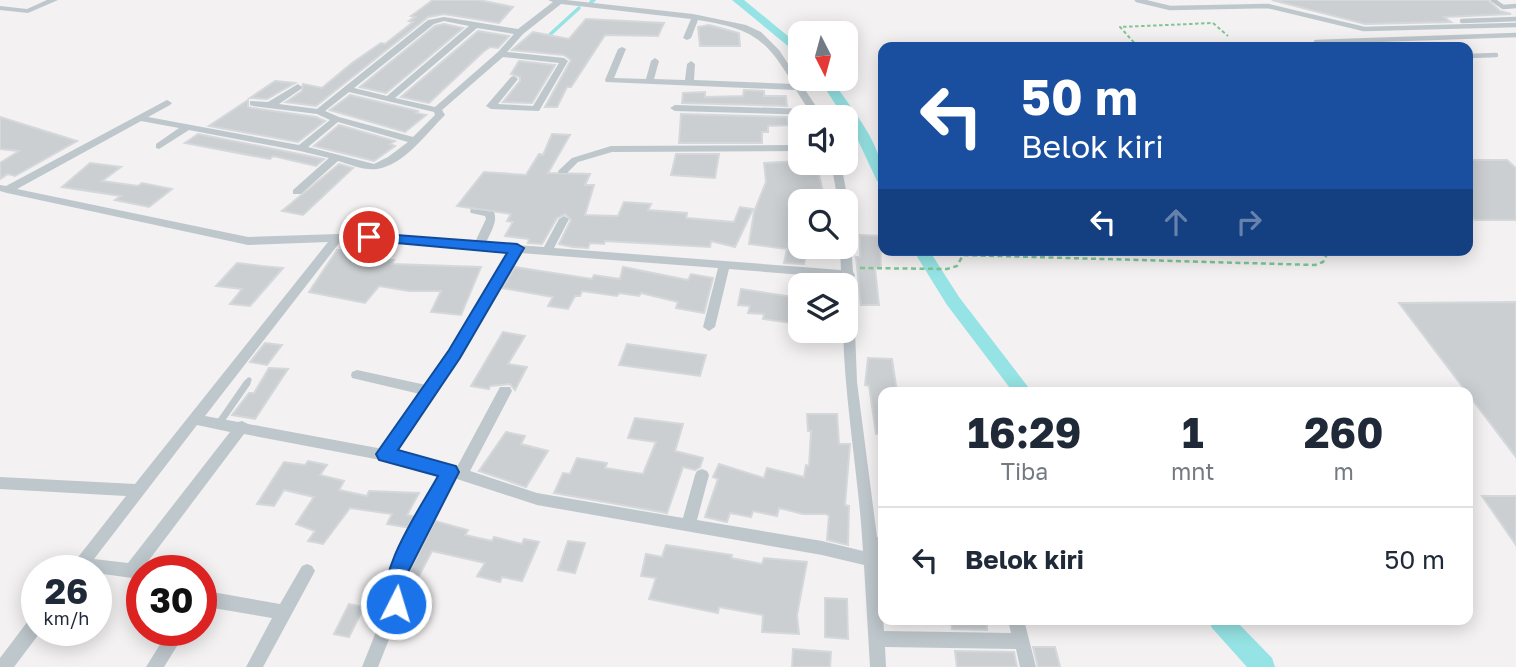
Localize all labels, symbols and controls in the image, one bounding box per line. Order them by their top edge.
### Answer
north arrow [788,21,858,91]
map controls [788,21,858,343]
text: 50 m [1021,67,1138,126]
icon: left [906,70,997,161]
button: sound [788,105,858,175]
text: Belok kiri [1021,127,1164,165]
button: search [788,189,858,259]
icon: left [1084,203,1122,241]
icon: ahead [1157,203,1195,241]
icon: right [1230,203,1268,241]
pin [339,207,399,267]
icon: arrive [350,218,388,256]
button: layers [788,273,858,343]
text: 16:29 [967,407,1082,457]
text: 1 [1182,407,1204,457]
text: 260 [1304,407,1384,457]
text: Tiba [1001,457,1048,485]
text: mnt [1171,457,1214,485]
text: m [1334,457,1354,485]
icon: left [906,541,944,579]
text: Belok kiri [965,544,1084,575]
text: 50 m [1384,544,1445,575]
speed limit sign: 30 [126,555,217,646]
position arrow [359,567,433,641]
text: 26 [45,570,88,612]
text: km/h [44,607,89,629]

